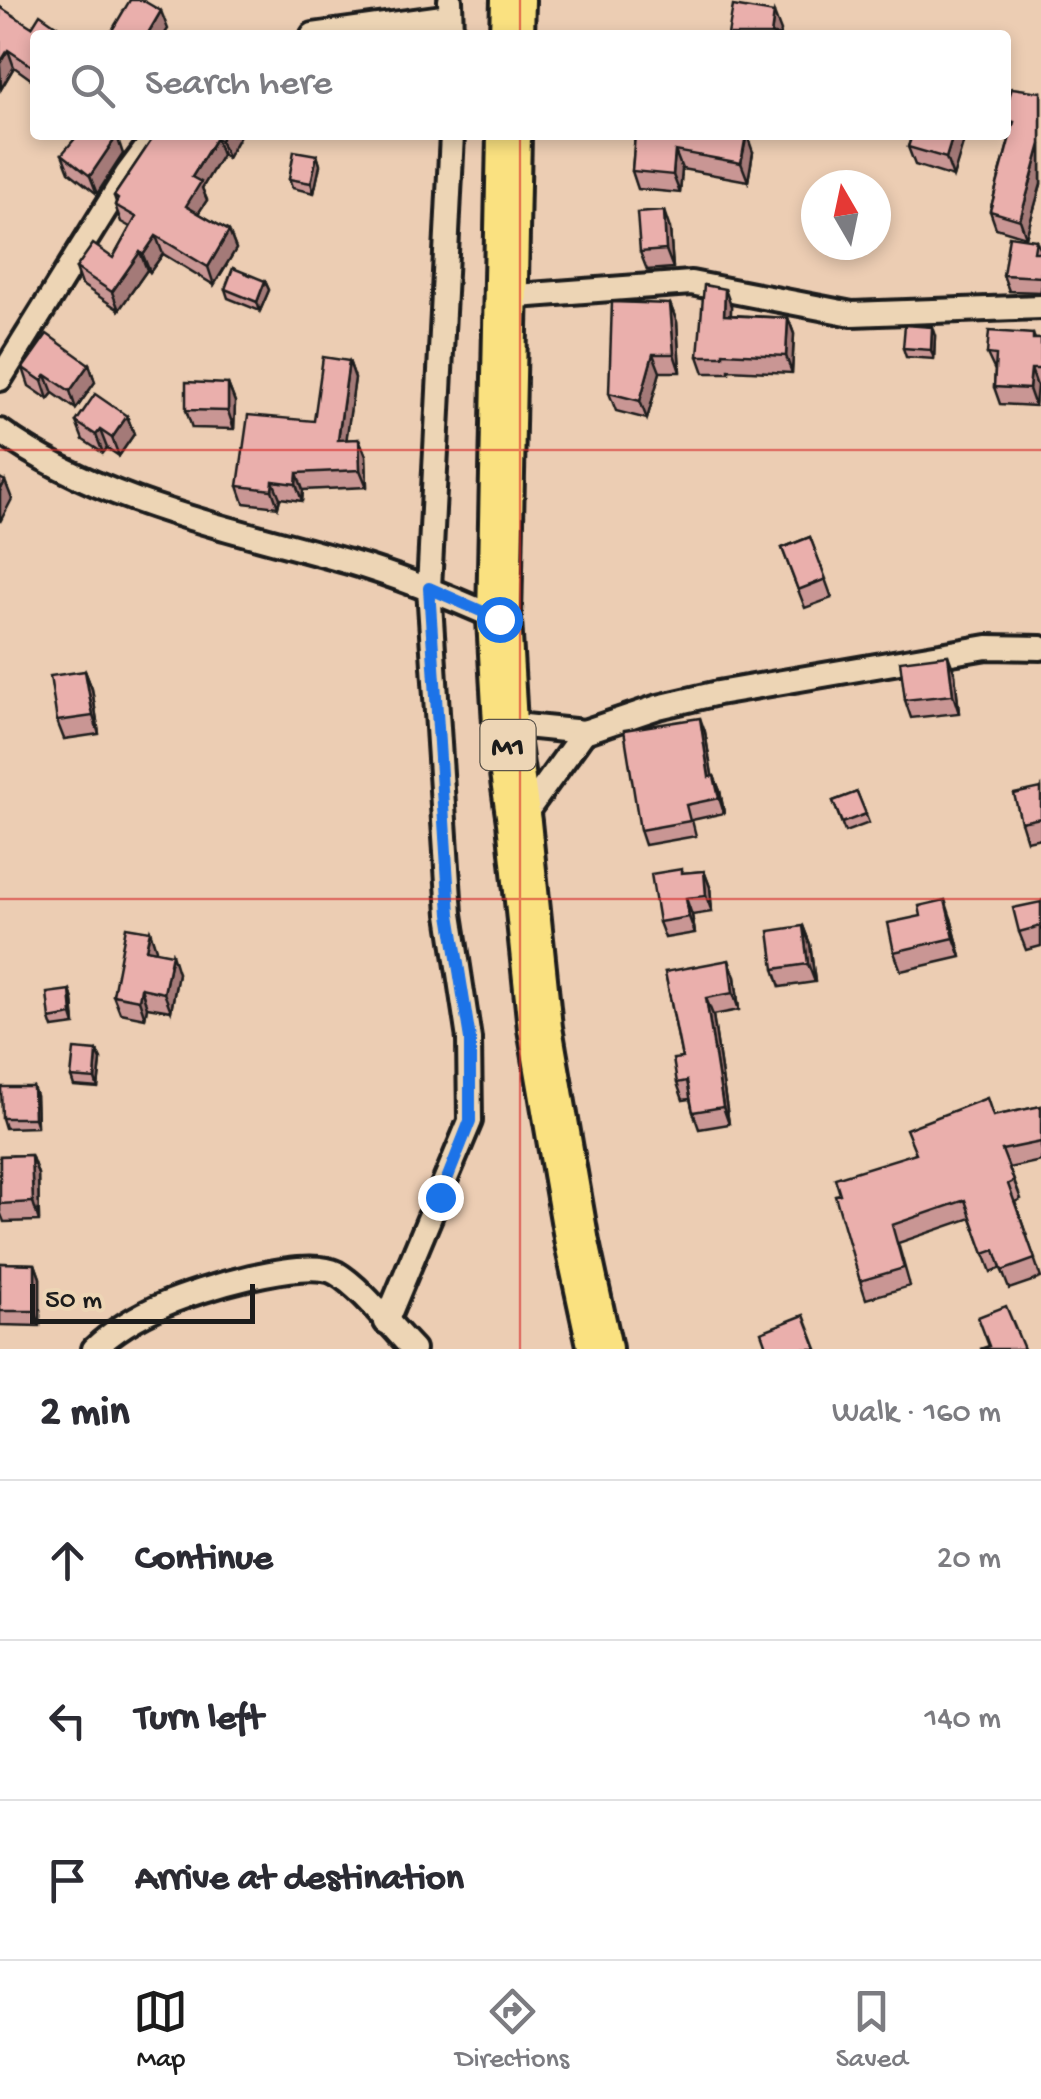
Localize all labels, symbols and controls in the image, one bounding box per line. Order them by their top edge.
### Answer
search box [30,30,1011,140]
icon: search [65,58,120,113]
text: Search here [145,63,332,107]
north arrow [801,170,891,260]
route start [477,597,523,643]
road number: M1 [480,720,536,770]
route end [418,1175,464,1221]
scale bar [30,1279,255,1324]
text: 50 m [45,1285,102,1318]
text: 2 min [40,1390,129,1439]
text: Walk · 160 m [832,1395,1001,1433]
icon: ahead [40,1533,95,1588]
text: Continue [135,1538,273,1582]
text: 20 m [937,1541,1001,1579]
icon: left [40,1693,95,1748]
text: Turn left [135,1698,263,1742]
text: 140 m [924,1701,1001,1739]
icon: arrive [40,1853,95,1908]
text: Arrive at destination [135,1858,464,1902]
tab: Map [133,1984,188,2077]
tab: Directions [455,1984,569,2077]
tab: Saved [836,1984,908,2077]

